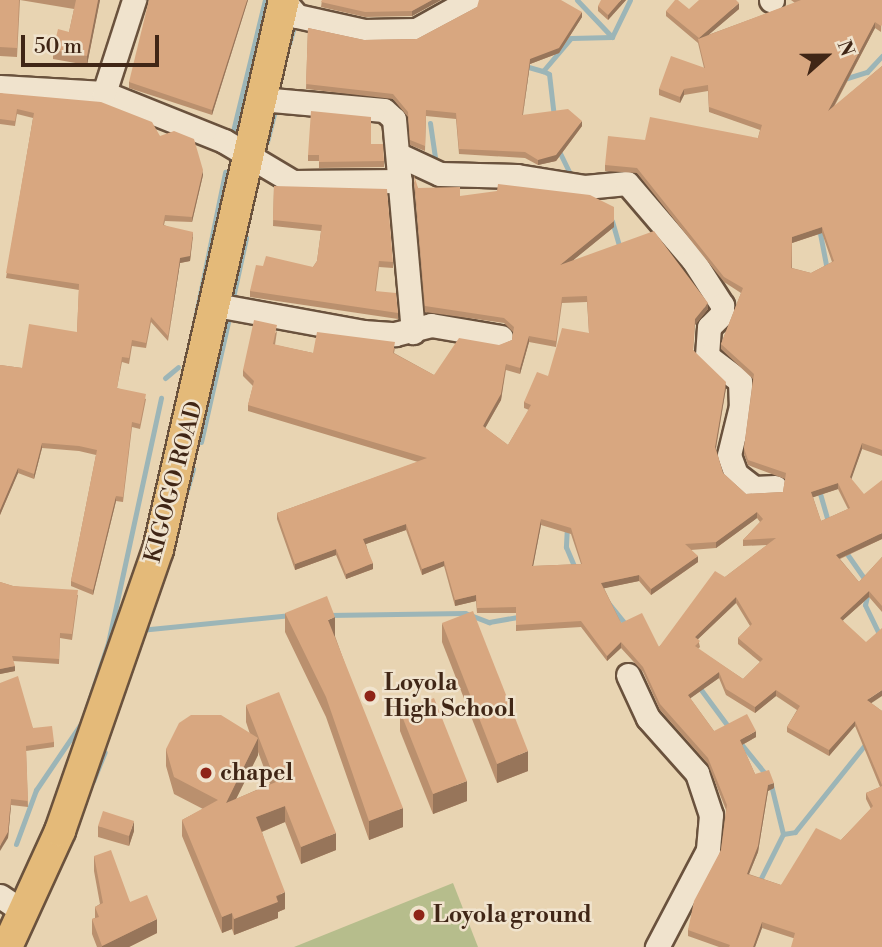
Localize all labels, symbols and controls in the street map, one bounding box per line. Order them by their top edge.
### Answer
scale bar [24,21,163,65]
north arrow [791,21,861,91]
text: 50 m [34,34,82,60]
text: N [832,37,860,60]
street label: KIGOGO ROAD [139,398,209,566]
place label: Loyola High School [384,669,515,723]
marker: Loyola High School [362,688,378,704]
place label: chapel [220,759,293,787]
marker: chapel [198,765,214,781]
place label: Loyola ground [433,901,592,929]
marker: Loyola ground [411,907,427,923]

